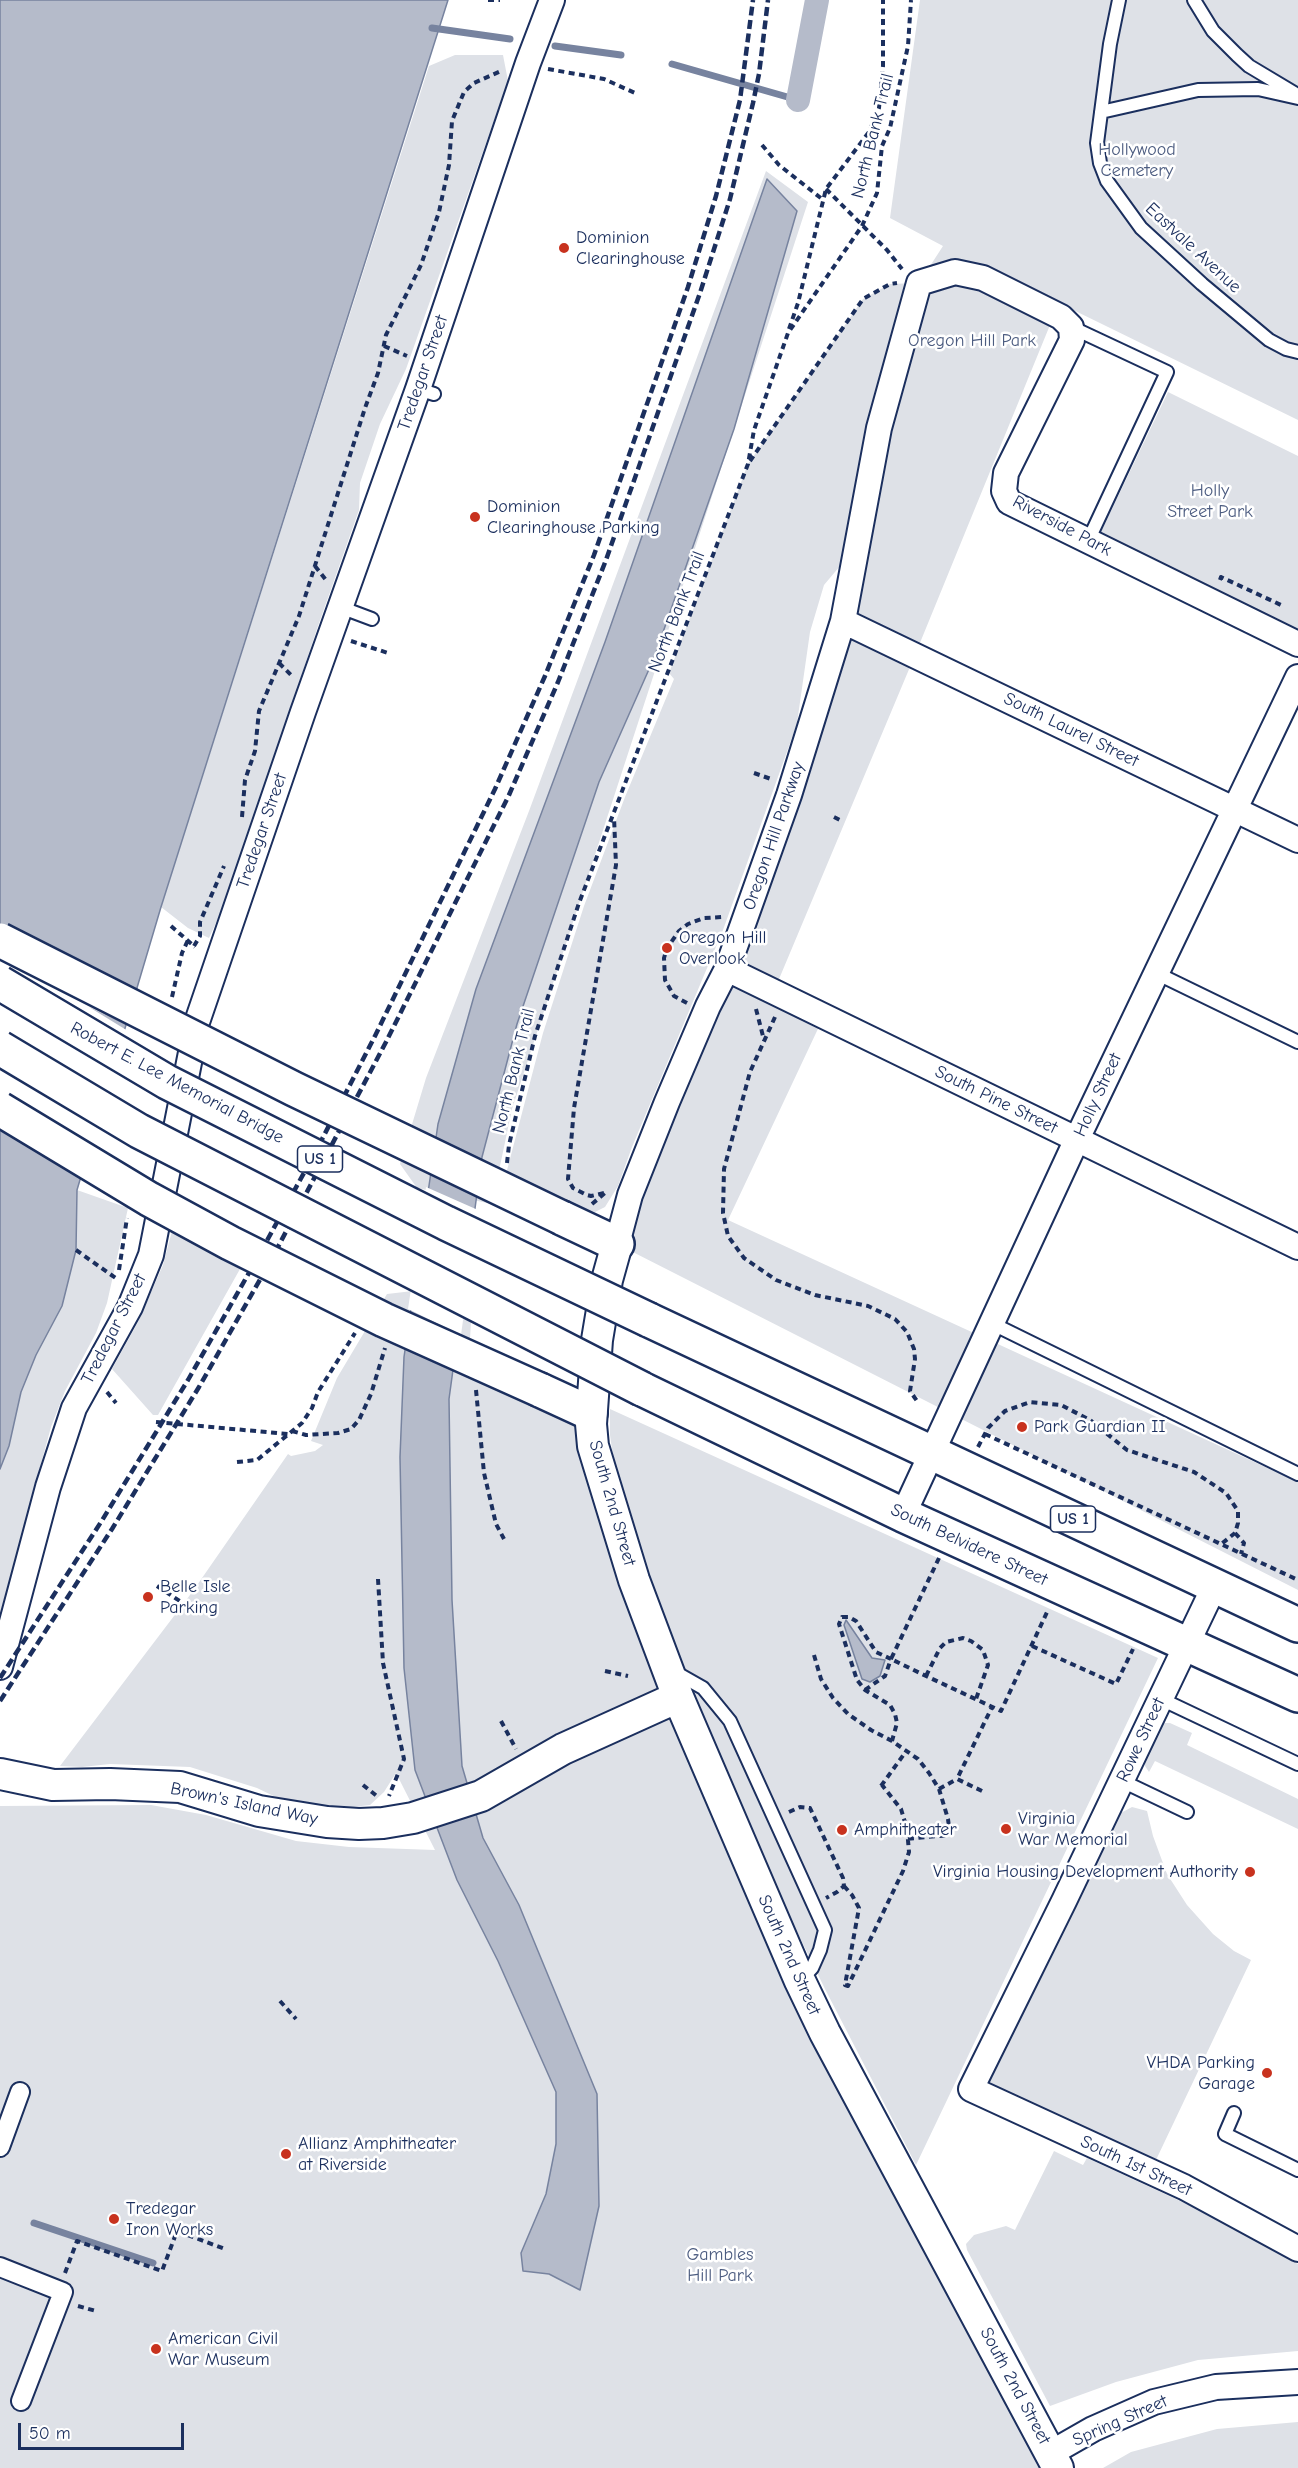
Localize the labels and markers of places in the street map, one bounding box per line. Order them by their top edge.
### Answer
place label: Dominion Clearinghouse [576,227,685,270]
marker: Dominion Clearinghouse [557,241,571,255]
place label: Dominion Clearinghouse Parking [487,496,660,538]
marker: Dominion Clearinghouse Parking [468,510,482,524]
place label: Oregon Hill Overlook [679,927,766,970]
marker: Oregon Hill Overlook [660,941,674,955]
place label: Park Guardian II [1034,1416,1165,1438]
marker: Park Guardian II [1015,1420,1029,1434]
place label: Belle Isle Parking [160,1576,231,1618]
marker: Belle Isle Parking [141,1590,155,1604]
place label: Virginia War Memorial [1018,1808,1128,1850]
place label: Amphitheater [854,1819,957,1841]
marker: Virginia War Memorial [999,1822,1013,1836]
marker: Amphitheater [835,1823,849,1837]
place label: Virginia Housing Development Authority [933,1861,1238,1883]
marker: Virginia Housing Development Authority [1243,1865,1257,1879]
place label: VHDA Parking Garage [1147,2052,1255,2094]
marker: VHDA Parking Garage [1260,2066,1274,2080]
place label: Allianz Amphitheater at Riverside [298,2133,456,2176]
marker: Allianz Amphitheater at Riverside [279,2147,293,2161]
place label: Tredegar Iron Works [126,2198,213,2240]
marker: Tredegar Iron Works [107,2212,121,2226]
place label: American Civil War Museum [168,2328,278,2370]
marker: American Civil War Museum [149,2342,163,2356]

